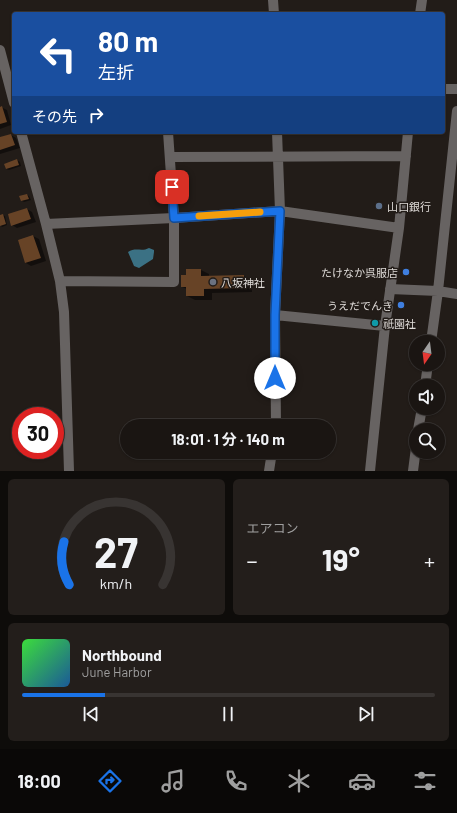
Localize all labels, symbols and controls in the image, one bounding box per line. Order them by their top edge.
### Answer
text: 80 m [98,24,158,58]
icon: left [32,28,84,80]
text: 左折 [98,61,134,83]
icon: right [85,104,107,126]
text: その先 [32,107,77,125]
pin [155,170,189,204]
icon: arrive [161,176,183,198]
place label: 山口銀行 [387,200,431,213]
marker: 山口銀行 [374,201,384,211]
place label: たけなか呉服店 [321,266,398,279]
marker: たけなか呉服店 [401,267,411,277]
place label: 八坂神社 [221,276,265,289]
marker: 八坂神社 [208,277,218,287]
place label: うえだでんき [327,299,393,312]
marker: うえだでんき [396,300,406,310]
place label: 祇園社 [383,317,416,330]
marker: 祇園社 [370,318,380,328]
north arrow [409,335,445,371]
map controls [409,335,445,459]
position arrow [254,357,296,399]
button: sound [409,379,445,415]
speed limit sign: 30 [12,407,64,459]
button: search [409,423,445,459]
text: 18:01 · 1 分 · 140 m [171,430,285,448]
text: エアコン [247,520,299,536]
text: 27 [94,526,139,576]
text: 19° [322,541,360,577]
text: − [247,547,258,573]
text: + [424,547,435,573]
text: km/h [100,575,132,592]
text: Northbound [82,646,162,664]
text: June Harbor [82,664,152,680]
icon: previous [80,703,102,725]
icon: pause [217,703,239,725]
icon: next [355,703,377,725]
icon: directions [96,767,124,795]
icon: music [159,767,187,795]
icon: phone [222,767,250,795]
icon: climate [285,767,313,795]
icon: car [348,767,376,795]
icon: filters [411,767,439,795]
text: 18:00 [18,770,61,792]

